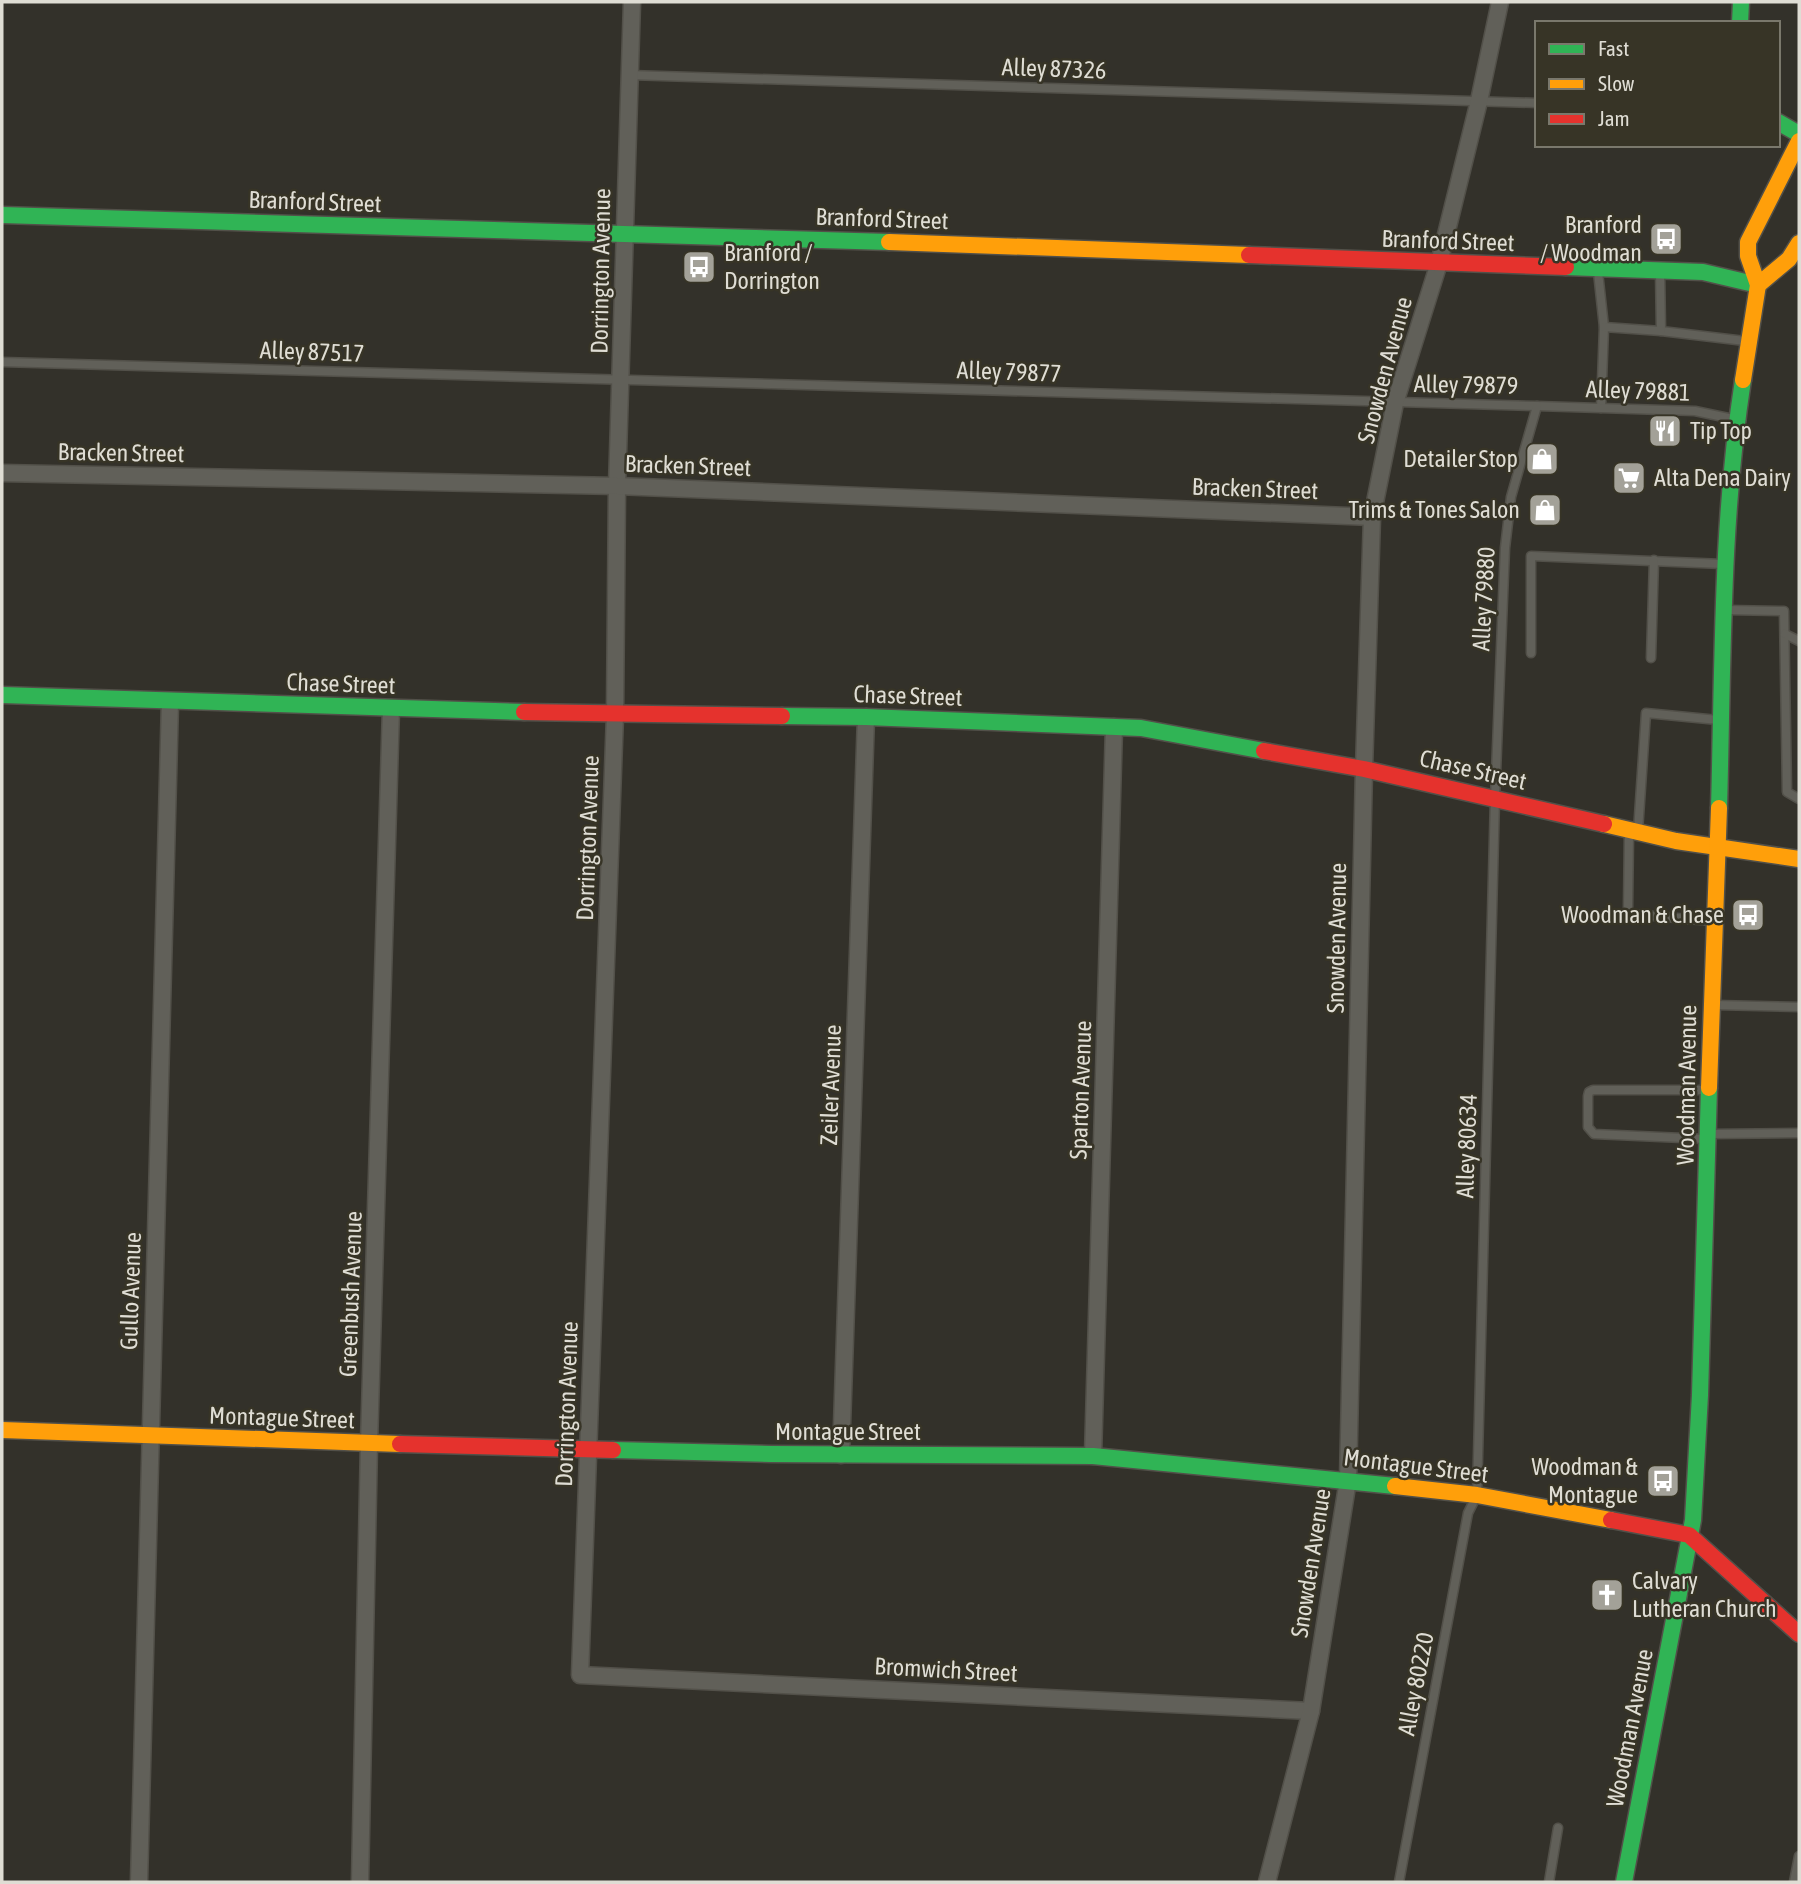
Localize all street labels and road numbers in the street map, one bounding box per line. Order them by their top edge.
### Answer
street label: Alley 87326 [1001,53,1107,84]
street label: Branford Street [248,186,382,217]
street label: Dorrington Avenue [586,188,615,354]
street label: Branford Street [815,203,949,234]
street label: Branford Street [1381,225,1515,256]
street label: Snowden Avenue [1352,294,1417,446]
street label: Alley 87517 [259,336,365,367]
street label: Alley 79877 [956,356,1062,387]
street label: Alley 79879 [1414,370,1518,399]
street label: Alley 79881 [1585,375,1691,406]
street label: Bracken Street [57,438,185,467]
street label: Bracken Street [624,450,752,481]
street label: Bracken Street [1191,473,1319,504]
street label: Alley 79880 [1467,546,1500,652]
street label: Chase Street [286,668,396,699]
street label: Chase Street [853,680,963,711]
street label: Chase Street [1417,744,1529,795]
street label: Dorrington Avenue [571,755,604,921]
street label: Snowden Avenue [1322,863,1351,1013]
street label: Woodman Avenue [1672,1005,1701,1165]
street label: Sparton Avenue [1065,1020,1096,1160]
street label: Zeiler Avenue [815,1024,846,1146]
street label: Alley 80634 [1451,1093,1482,1199]
street label: Greenbush Avenue [334,1211,367,1377]
street label: Gullo Avenue [115,1232,146,1350]
street label: Dorrington Avenue [550,1321,583,1487]
street label: Montague Street [209,1401,355,1434]
street label: Montague Street [775,1418,921,1445]
street label: Montague Street [1342,1443,1490,1488]
street label: Snowden Avenue [1285,1486,1336,1639]
street label: Alley 80220 [1392,1630,1439,1738]
street label: Woodman Avenue [1601,1647,1658,1809]
street label: Bromwich Street [874,1652,1018,1687]

